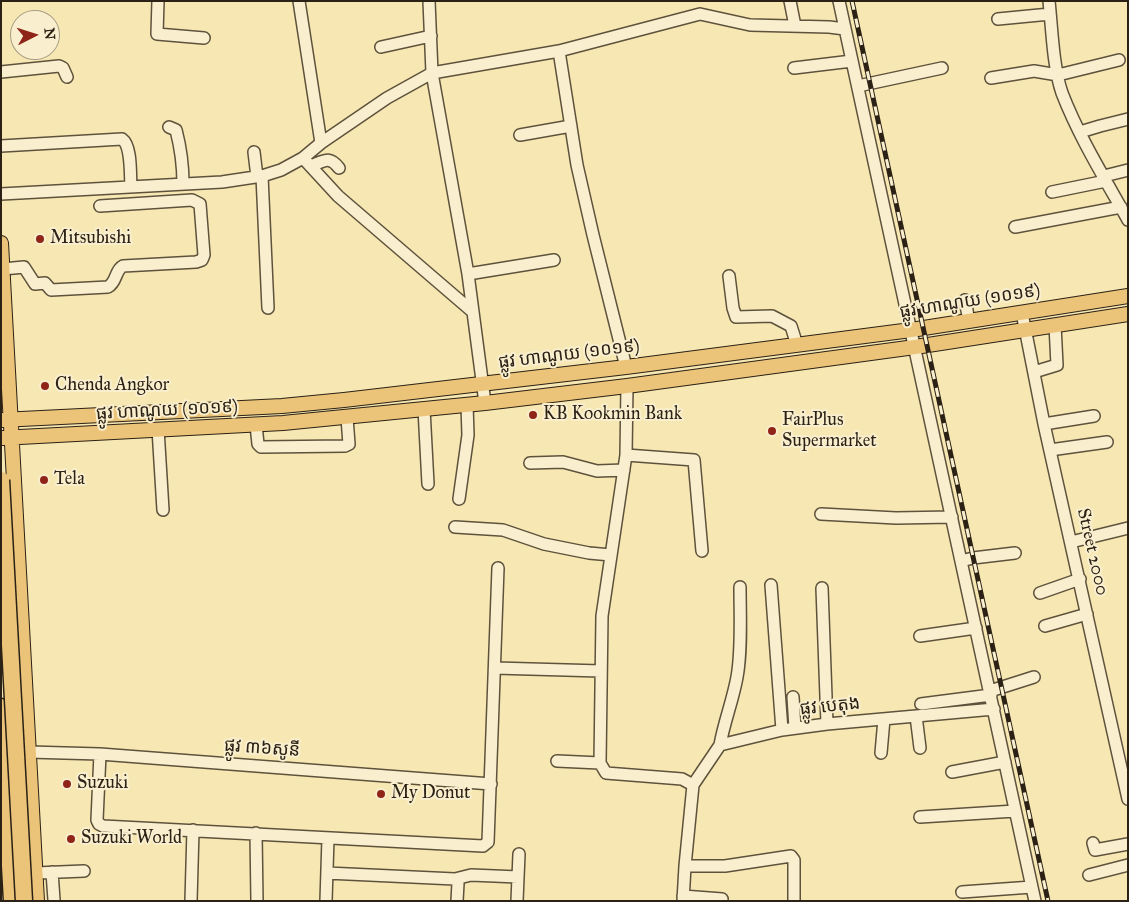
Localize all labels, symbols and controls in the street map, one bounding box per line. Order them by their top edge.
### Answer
north arrow [10,10,60,60]
text: N [40,27,58,40]
place label: Mitsubishi [50,228,131,250]
marker: Mitsubishi [34,233,46,245]
street label: ផ្លូវ ហាណូយ (១០១៩) [898,280,1042,324]
street label: ផ្លូវ ហាណូយ (១០១៩) [497,336,641,374]
place label: Chenda Angkor [55,375,169,397]
marker: Chenda Angkor [39,380,51,392]
street label: ផ្លូវ ហាណូយ (១០១៩) [95,396,239,426]
place label: KB Kookmin Bank [543,404,682,426]
marker: KB Kookmin Bank [527,409,539,421]
place label: FairPlus Supermarket [782,410,877,452]
marker: FairPlus Supermarket [766,425,778,437]
place label: Tela [54,469,85,491]
marker: Tela [38,474,50,486]
street label: Street 2000 [1071,506,1113,598]
street label: ផ្លូវ បេតុង [799,693,861,721]
street label: ផ្លូវ ៣៦សូនី [223,736,301,762]
place label: Suzuki [77,773,128,795]
marker: Suzuki [61,778,73,790]
place label: My Donut [391,783,470,805]
marker: My Donut [375,788,387,800]
place label: Suzuki World [81,828,182,850]
marker: Suzuki World [65,833,77,845]

